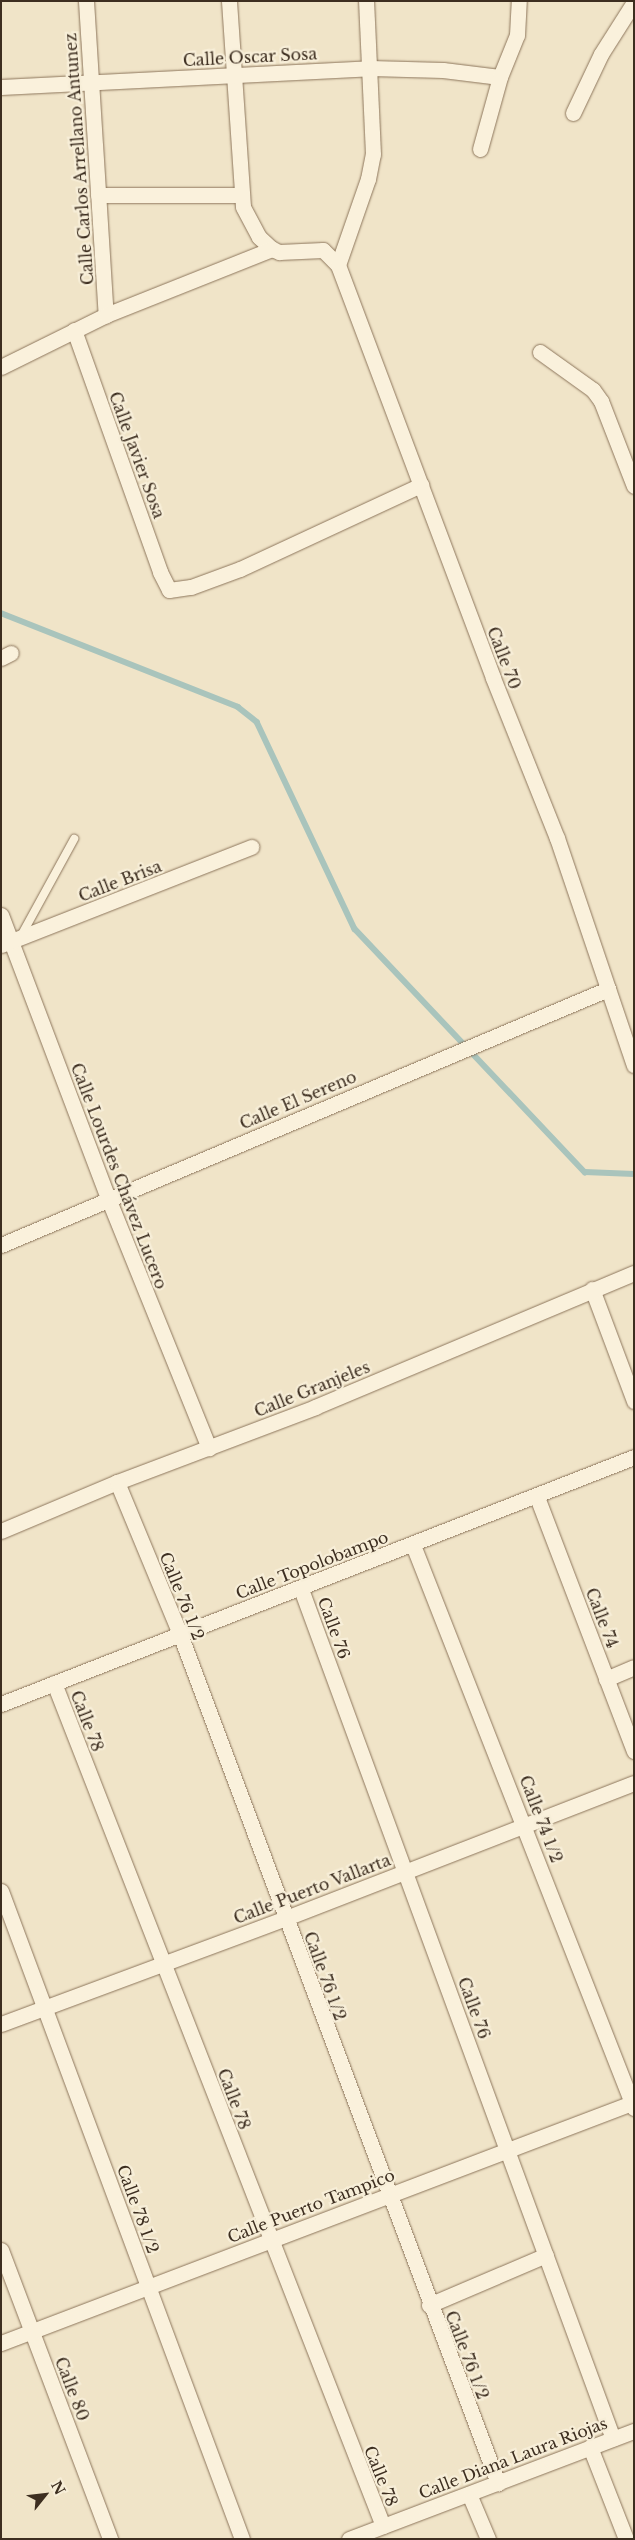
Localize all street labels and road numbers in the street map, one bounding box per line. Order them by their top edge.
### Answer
street label: Calle Carlos Arrellano Antunez [61,32,97,286]
street label: Calle Oscar Sosa [182,44,318,70]
street label: Calle Javier Sosa [105,389,169,521]
street label: Calle 70 [483,624,525,692]
street label: Calle Brisa [76,856,164,906]
street label: Calle Lourdes Chávez Lucero [67,1060,171,1292]
street label: Calle El Sereno [237,1067,359,1133]
street label: Calle Granjeles [251,1357,373,1421]
street label: Calle Topolobampo [233,1527,391,1603]
street label: Calle 76 1/2 [156,1549,208,1643]
street label: Calle 74 [582,1585,622,1651]
street label: Calle 76 [314,1595,354,1661]
street label: Calle 78 [67,1688,107,1754]
street label: Calle 74 1/2 [516,1773,566,1865]
street label: Calle Puerto Vallarta [231,1850,393,1928]
street label: Calle 76 1/2 [300,1929,350,2023]
street label: Calle 76 [454,1975,494,2041]
street label: Calle 78 [214,2066,254,2132]
street label: Calle 78 1/2 [113,2162,163,2256]
street label: Calle Puerto Tampico [224,2165,398,2247]
street label: Calle 76 1/2 [441,2308,493,2402]
street label: Calle 80 [51,2354,93,2424]
street label: Calle Diana Laura Riojas [416,2413,610,2503]
street label: Calle 78 [360,2443,402,2509]

